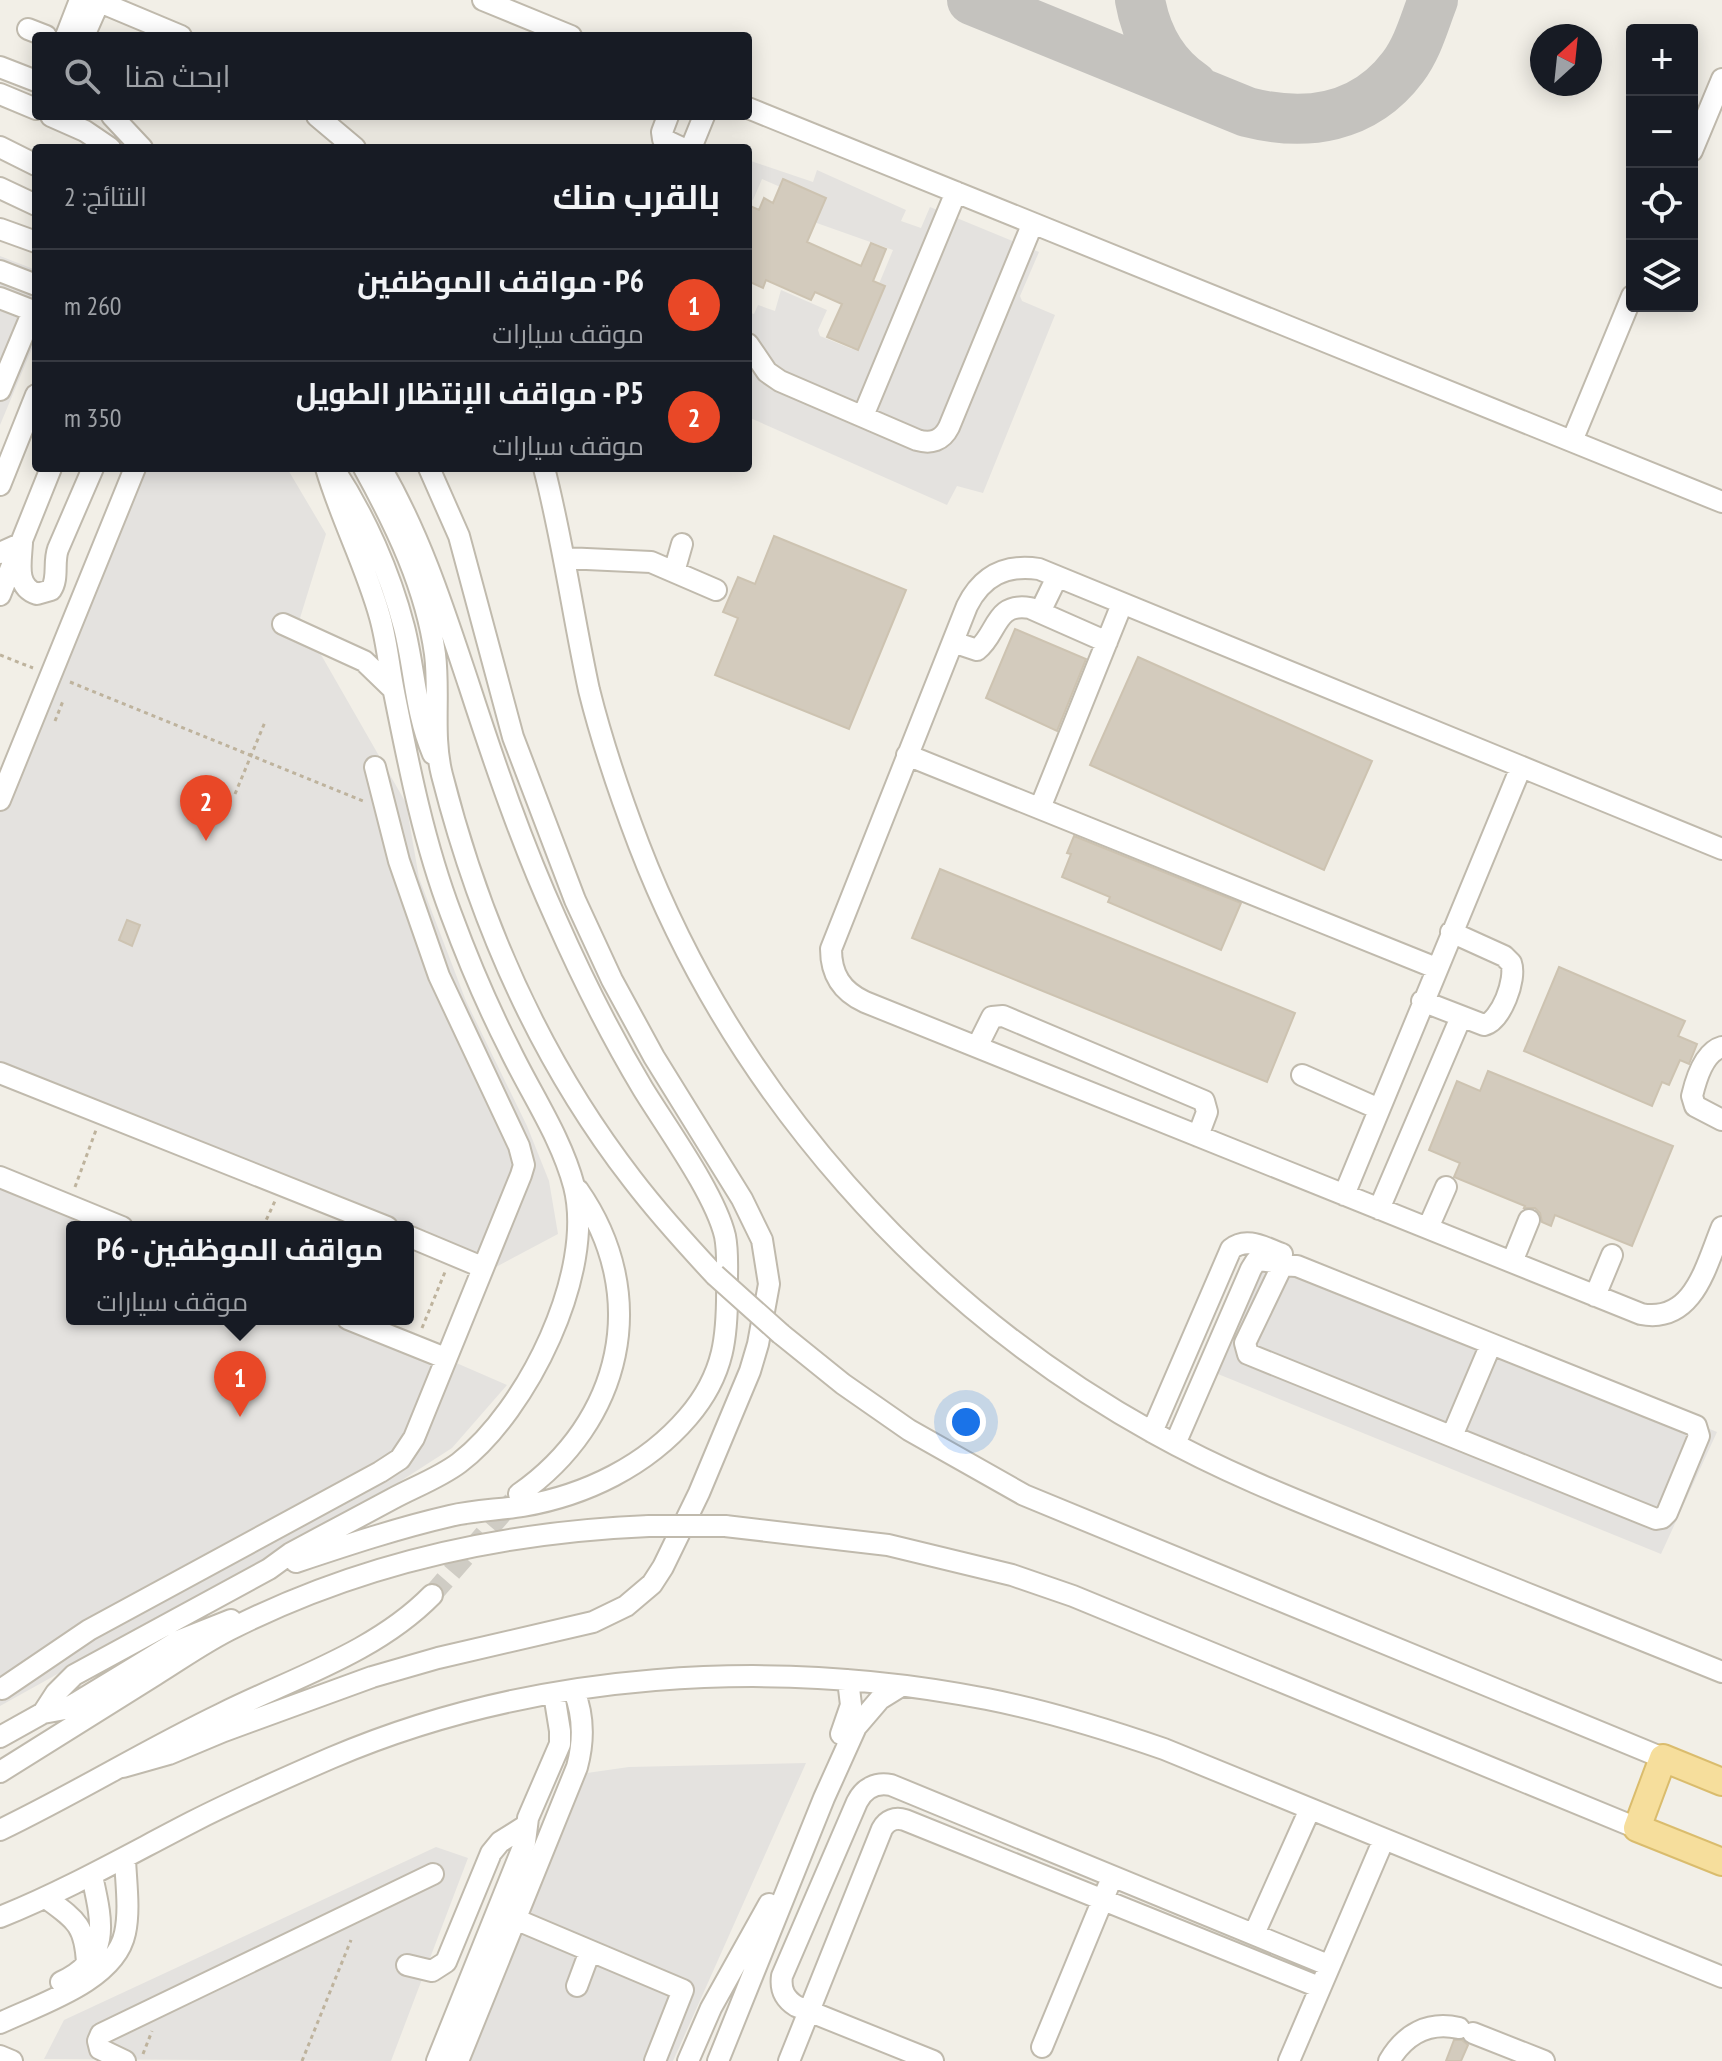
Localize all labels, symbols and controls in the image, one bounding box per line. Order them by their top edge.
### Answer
north arrow [1530,24,1602,96]
map controls [1626,24,1698,312]
button: + [1626,24,1698,96]
search box [32,32,752,120]
icon: search [60,54,104,98]
text: ابحث هنا [124,56,231,95]
button: − [1626,96,1698,168]
button: locate [1626,168,1698,240]
text: بالقرب منك [553,174,720,218]
text: النتائج: 2 [64,180,147,213]
button: layers [1626,240,1698,312]
text: P6 - مواقف الموظفين [357,261,644,300]
text: 260 m [64,289,122,322]
text: 1 [688,289,700,322]
text: موقف سيارات [492,317,644,350]
text: P5 - مواقف الإنتظار الطويل [296,373,644,412]
text: 350 m [64,401,122,434]
text: 2 [688,401,700,434]
text: موقف سيارات [492,429,644,462]
pin: 2 [180,775,232,841]
popup [66,1221,414,1325]
text: P6 - مواقف الموظفين [97,1229,383,1268]
text: موقف سيارات [97,1285,248,1318]
pin: 1 [214,1351,266,1417]
your location [946,1402,986,1442]

